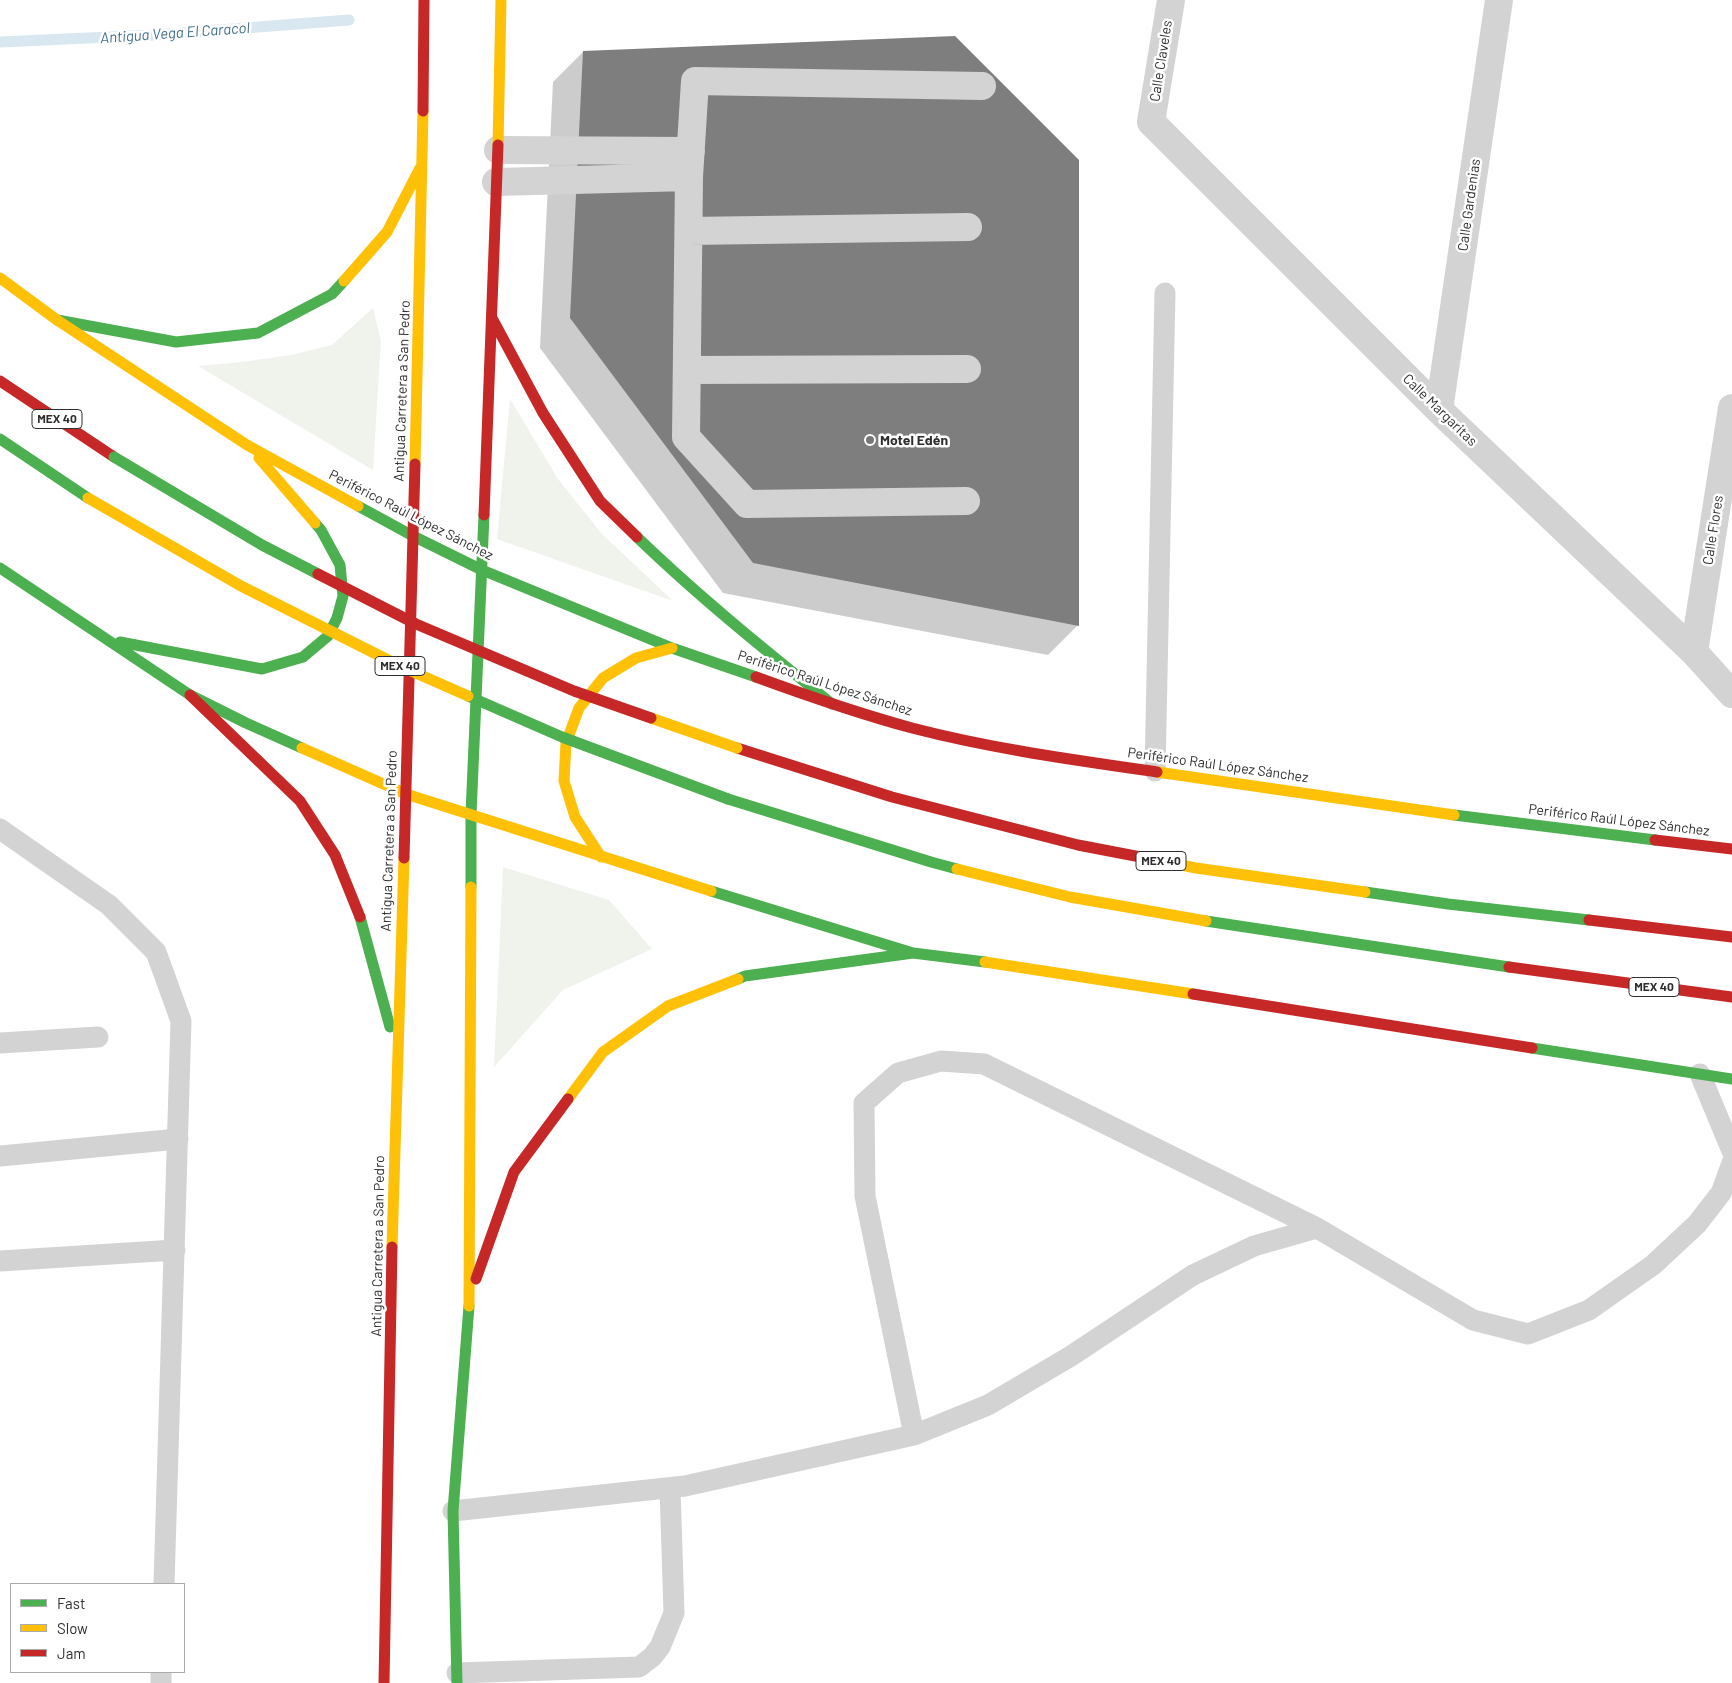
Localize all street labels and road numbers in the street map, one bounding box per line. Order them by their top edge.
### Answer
street label: Calle Claveles [1146,19,1176,103]
street label: Calle Gardenias [1454,158,1484,252]
street label: Antigua Carretera a San Pedro [390,300,414,482]
street label: Calle Margaritas [1399,370,1481,450]
road number: MEX 40 [32,409,82,428]
street label: Periférico Raúl López Sánchez [326,466,496,564]
street label: Calle Flores [1699,494,1727,566]
street label: Periférico Raúl López Sánchez [736,647,914,719]
road number: MEX 40 [375,656,425,676]
street label: Periférico Raúl López Sánchez [1127,744,1309,786]
street label: Antigua Carretera a San Pedro [377,750,401,932]
street label: Periférico Raúl López Sánchez [1528,801,1710,839]
road number: MEX 40 [1136,851,1186,870]
road number: MEX 40 [1629,978,1679,996]
street label: Antigua Carretera a San Pedro [368,1155,388,1337]

